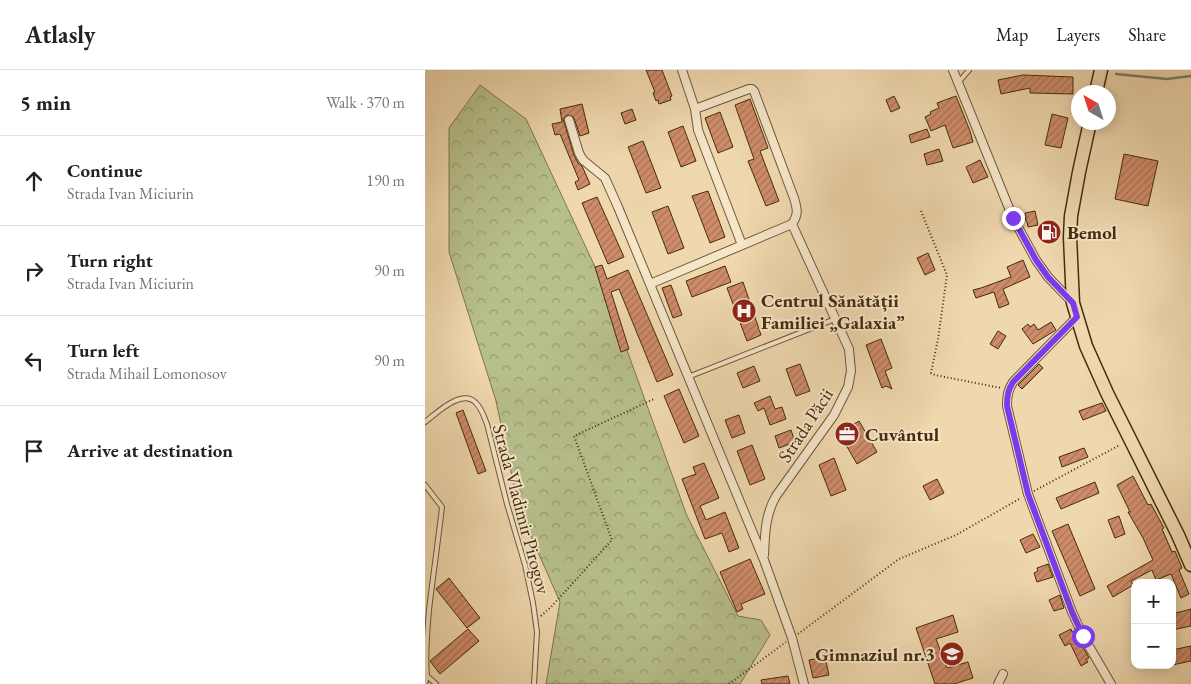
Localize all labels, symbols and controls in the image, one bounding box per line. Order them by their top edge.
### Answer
text: Atlasly [25,19,95,50]
text: Map [996,23,1028,46]
text: Layers [1056,23,1100,46]
text: Share [1128,23,1166,46]
north arrow [1071,85,1116,130]
text: 5 min [20,89,71,116]
text: Walk · 370 m [326,92,405,113]
text: Continue [67,158,142,183]
icon: ahead [20,167,48,195]
text: 190 m [366,170,405,191]
text: Strada Ivan Miciurin [67,183,194,204]
route end [1002,207,1025,230]
fuel station icon: Bemol [1036,219,1062,245]
place label: Bemol [1067,220,1117,245]
text: Turn right [67,248,153,273]
icon: right [20,257,48,285]
text: 90 m [374,260,405,281]
text: Strada Ivan Miciurin [67,273,194,294]
place label: Centrul Sănătății Familiei „Galaxia” [761,288,905,335]
hospital icon: Centrul Sănătății Familiei „Galaxia” [731,298,757,324]
text: Turn left [67,338,139,363]
icon: left [20,347,48,375]
text: 90 m [374,350,405,371]
text: Strada Mihail Lomonosov [67,363,227,384]
street label: Strada Păcii [772,383,839,467]
street label: Strada Vladimir Pirogov [487,421,556,598]
office icon: Cuvântul [834,421,860,447]
place label: Cuvântul [865,422,940,447]
icon: arrive [20,437,48,465]
text: Arrive at destination [67,438,233,463]
map controls [1131,579,1176,669]
button: + [1131,579,1176,624]
button: − [1131,624,1176,669]
route start [1072,625,1095,648]
school or university icon: Gimnaziul nr.3 [939,641,965,667]
place label: Gimnaziul nr.3 [815,642,935,667]

